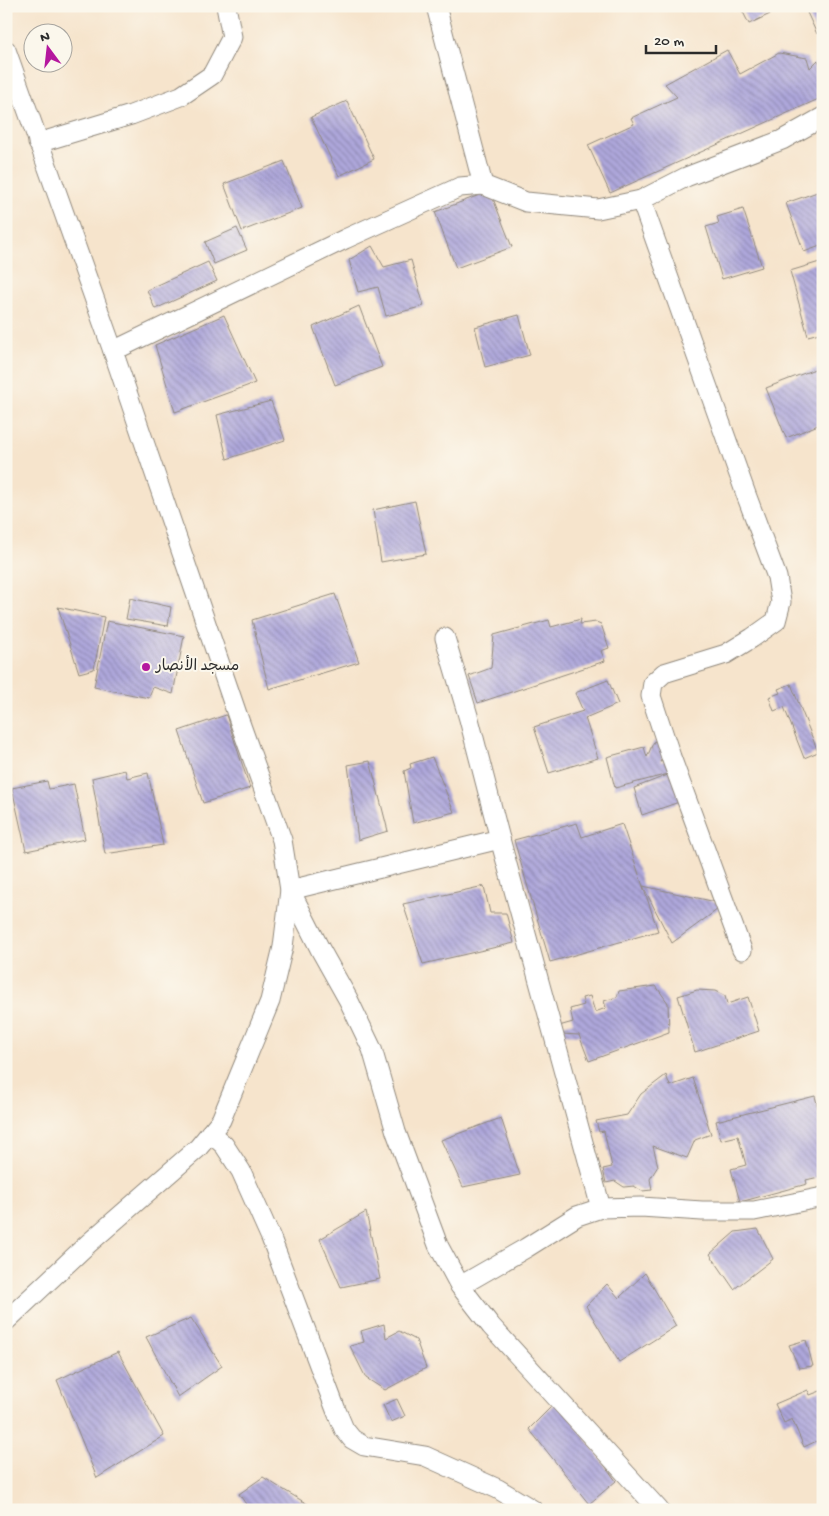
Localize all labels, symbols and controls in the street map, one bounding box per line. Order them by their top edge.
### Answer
north arrow [22,22,72,72]
scale bar [646,22,716,54]
text: N [39,28,52,47]
text: 20 m [654,33,684,51]
place label: مسجد الأنصار [155,655,239,676]
marker: مسجد الأنصار [140,661,152,673]

